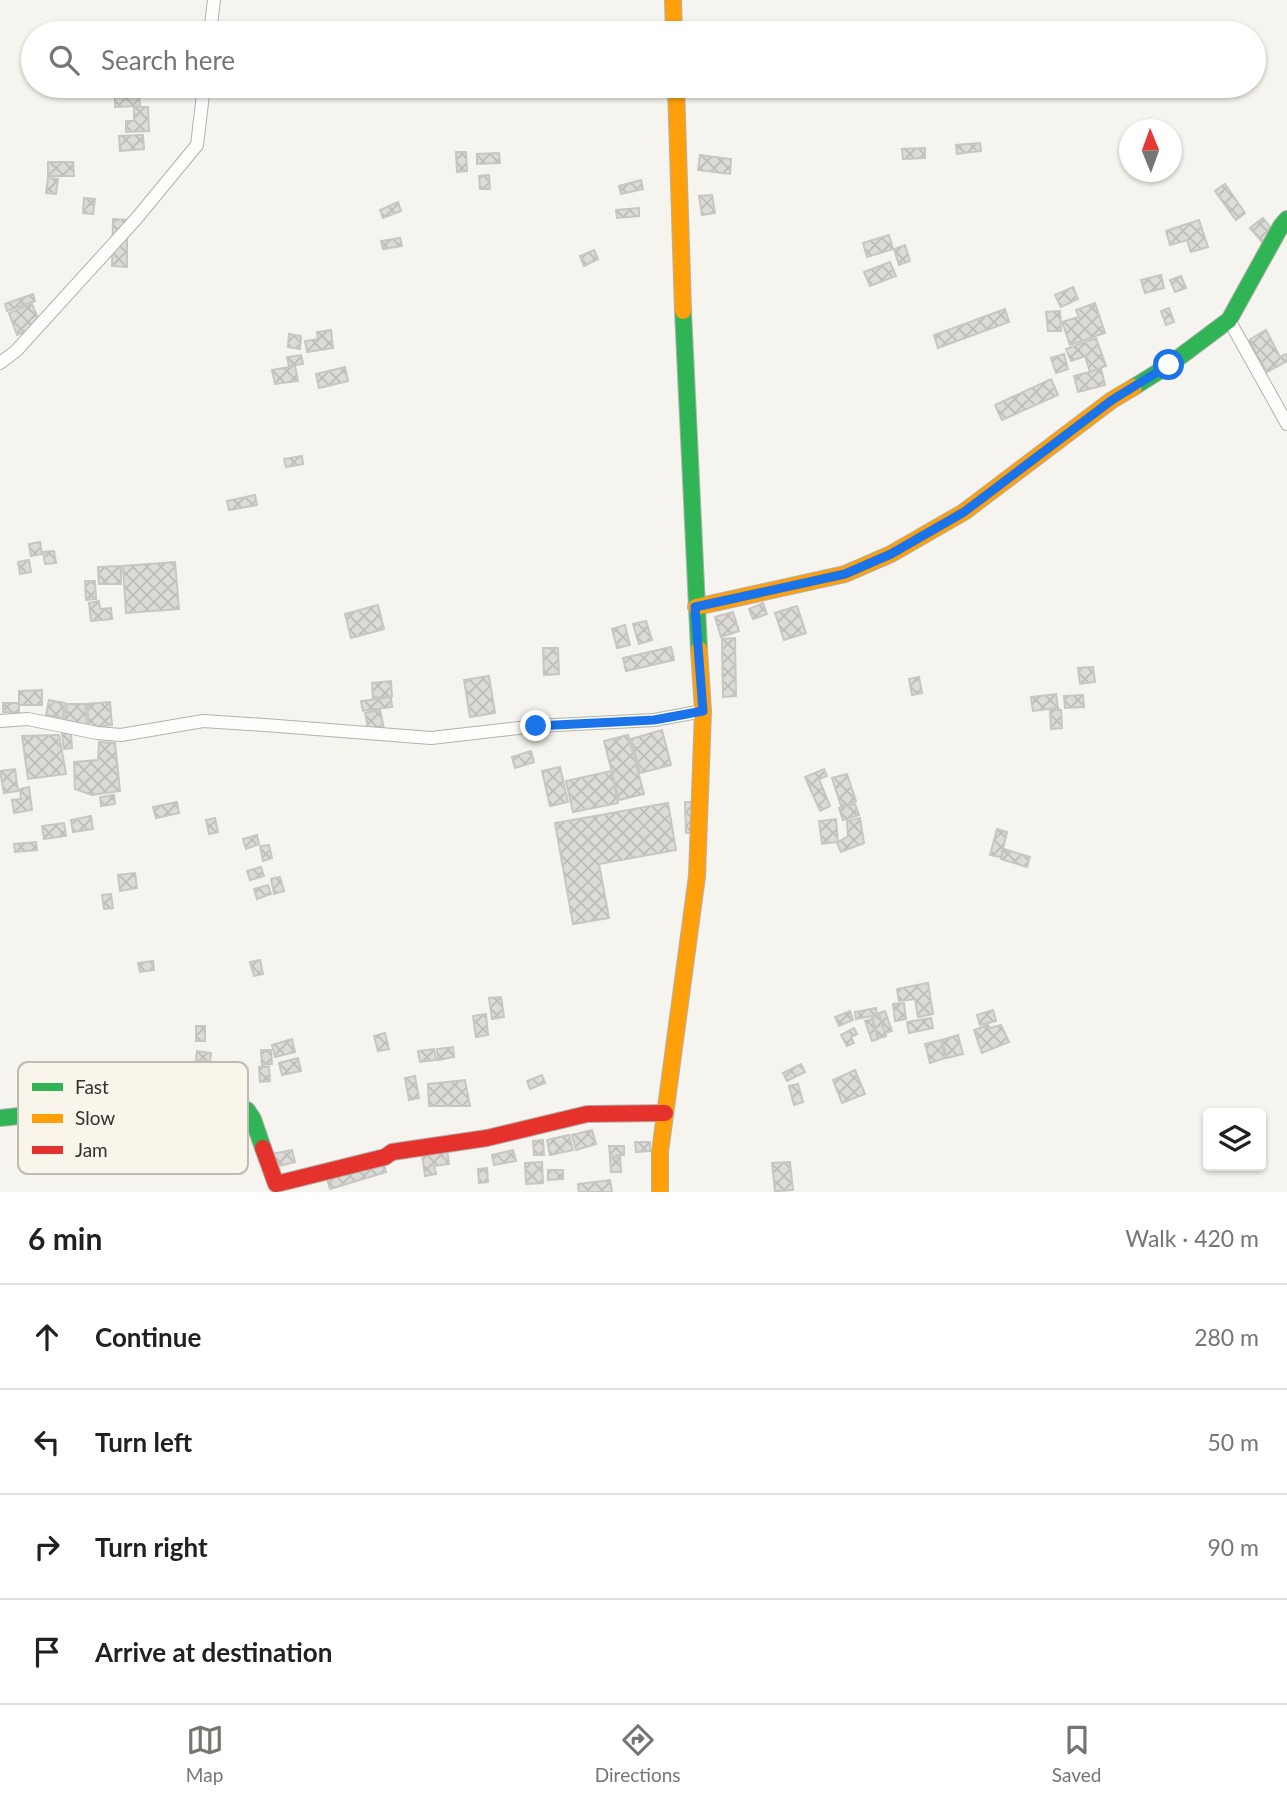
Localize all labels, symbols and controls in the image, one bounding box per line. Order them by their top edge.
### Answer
search box [21,21,1266,98]
icon: search [45,41,83,79]
text: Search here [101,44,235,76]
north arrow [1119,119,1182,182]
route start [1153,349,1184,380]
route end [520,710,551,741]
legend [18,1062,248,1174]
text: Fast [75,1075,109,1098]
text: Slow [75,1106,115,1129]
map controls [1203,1108,1266,1171]
button: layers [1203,1108,1266,1171]
text: Jam [75,1138,108,1161]
text: 6 min [28,1220,102,1256]
text: Walk · 420 m [1125,1224,1259,1252]
icon: ahead [28,1318,66,1356]
text: Continue [95,1321,201,1353]
text: 280 m [1194,1323,1259,1351]
icon: left [28,1423,66,1461]
text: Turn left [95,1426,192,1458]
text: 50 m [1208,1428,1259,1456]
icon: right [28,1528,66,1566]
text: Turn right [95,1531,208,1563]
text: 90 m [1208,1533,1259,1561]
icon: arrive [28,1633,66,1671]
text: Arrive at destination [95,1636,332,1668]
tab: Map [186,1721,224,1786]
tab: Directions [595,1721,681,1786]
tab: Saved [1052,1721,1101,1786]

